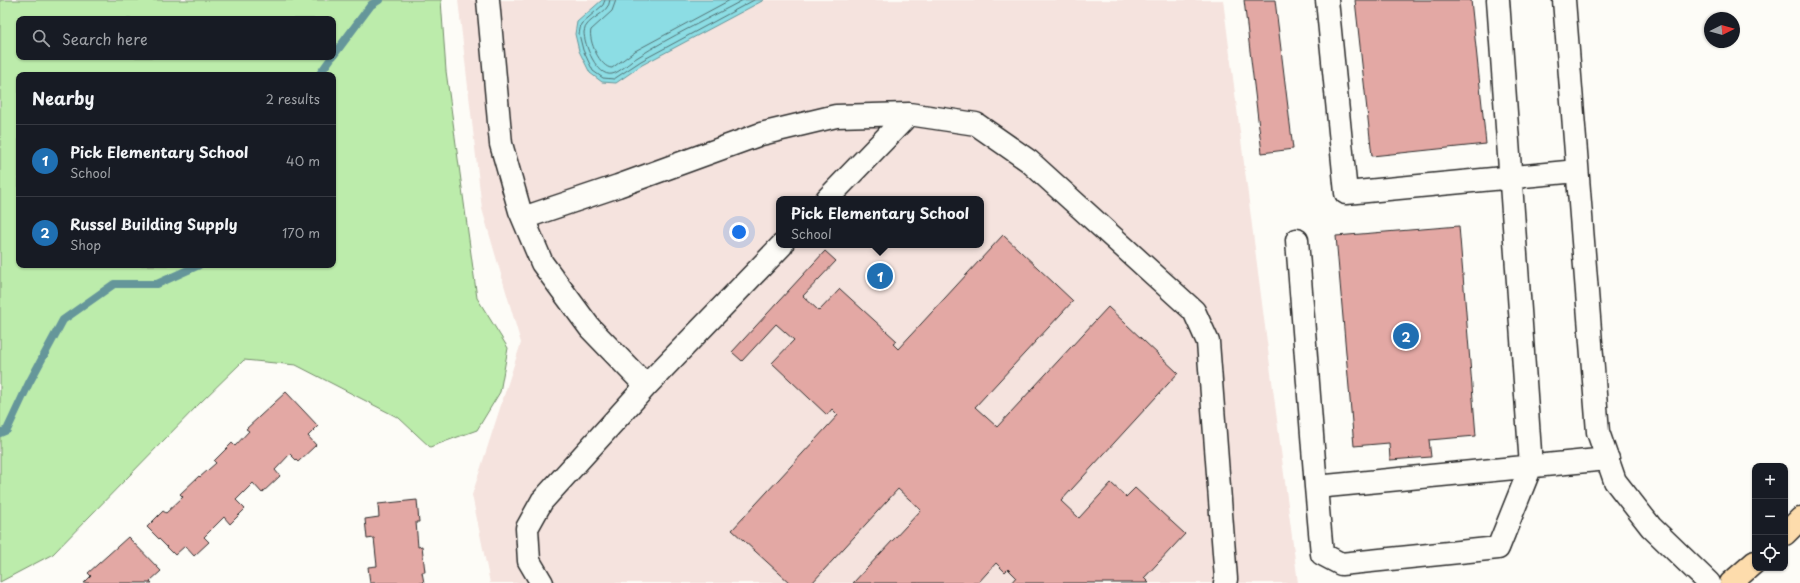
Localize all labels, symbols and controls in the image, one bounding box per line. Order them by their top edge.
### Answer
north arrow [1704,12,1740,48]
search box [16,16,336,60]
icon: search [30,27,52,49]
text: Search here [62,27,148,50]
text: Nearby [32,85,94,111]
text: 2 results [266,89,320,108]
text: Pick Elementary School [70,140,248,163]
text: 1 [42,151,48,170]
text: 40 m [286,151,320,170]
text: School [70,163,111,182]
popup [776,196,984,248]
text: Pick Elementary School [791,201,969,224]
text: Russel Building Supply [70,212,237,235]
your location [729,222,749,242]
text: 2 [40,223,50,242]
text: 170 m [282,223,320,242]
text: School [791,224,832,243]
text: Shop [70,235,101,254]
pin: 1 [867,261,893,291]
pin: 2 [1393,321,1419,351]
map controls [1752,463,1788,571]
button: + [1752,463,1788,499]
button: − [1752,499,1788,535]
button: locate [1752,535,1788,571]

